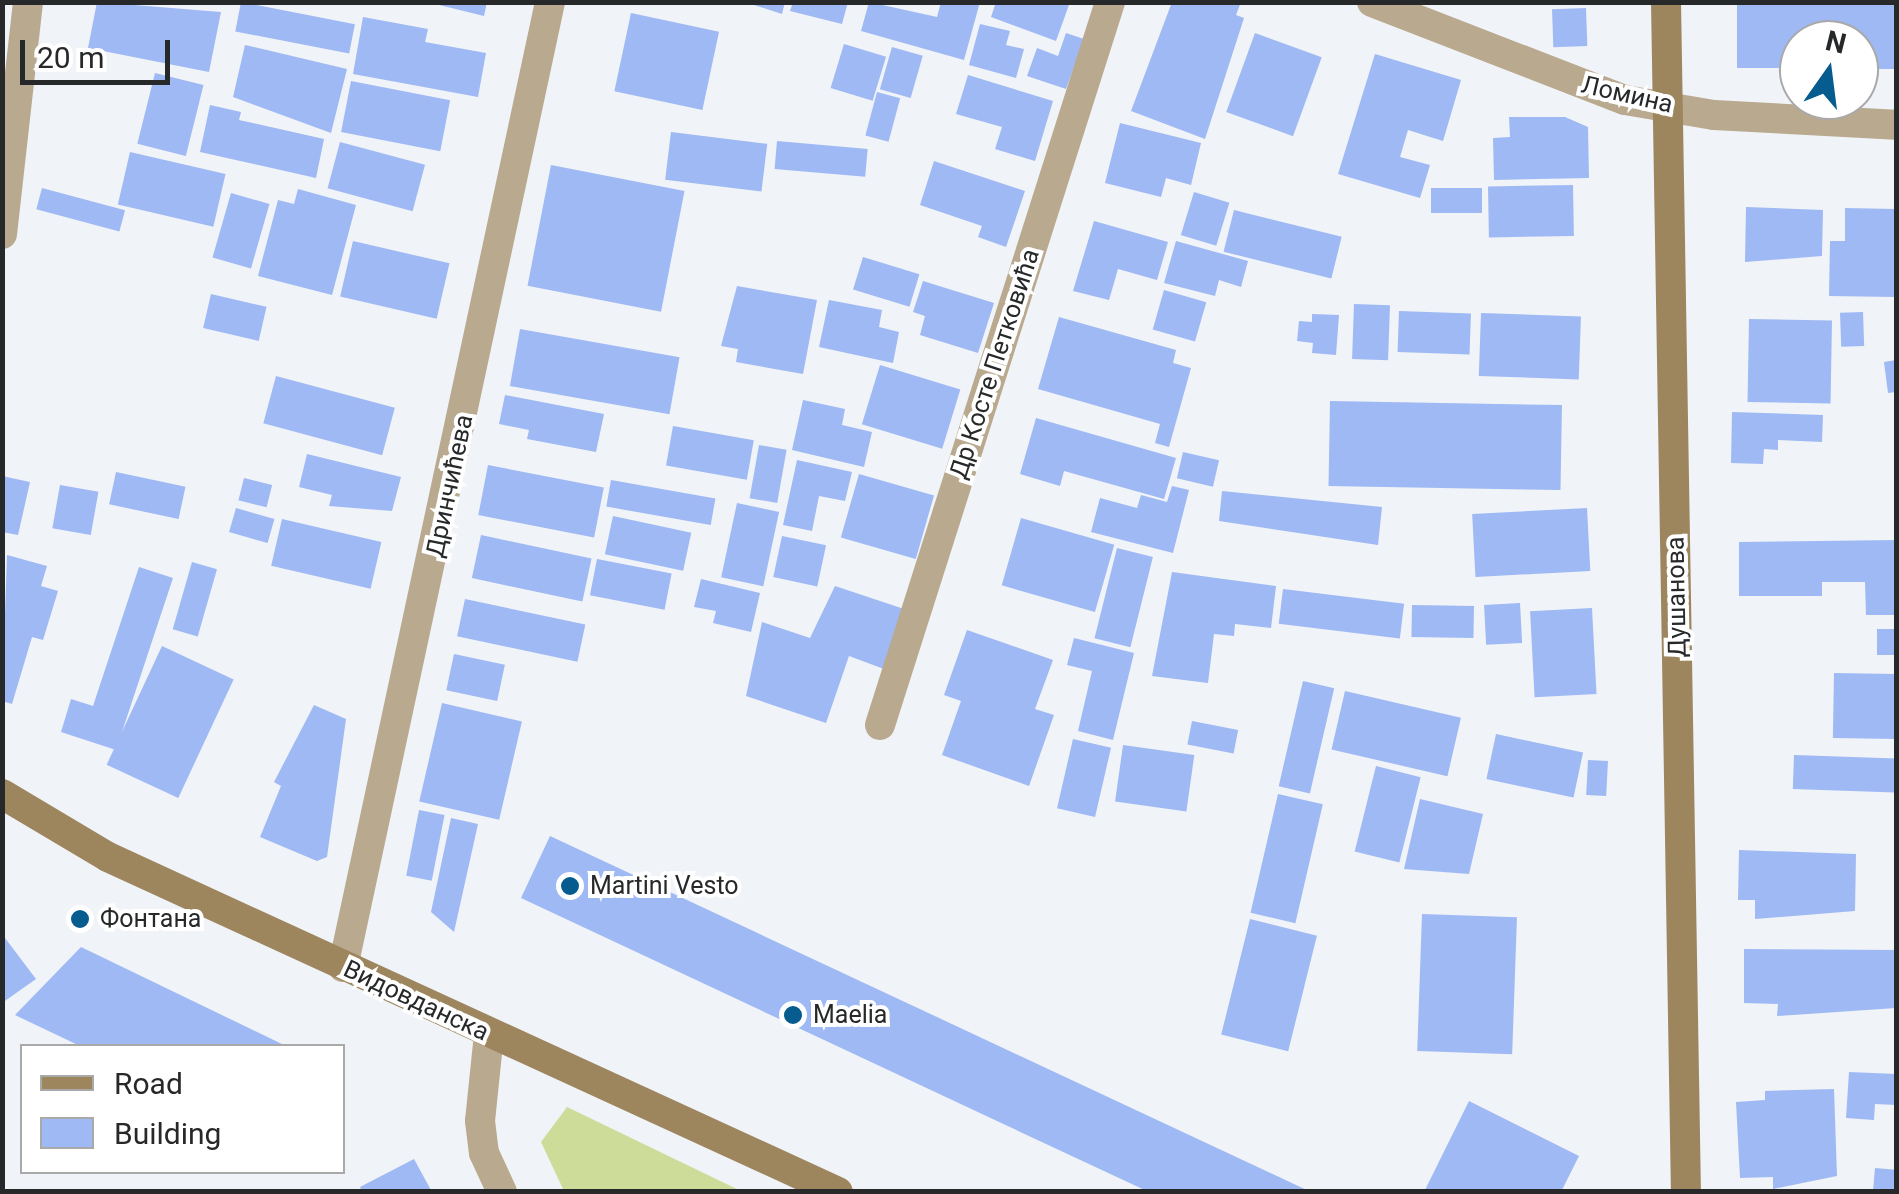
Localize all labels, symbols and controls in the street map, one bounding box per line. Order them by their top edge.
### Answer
scale bar [25,20,175,82]
north arrow [1779,20,1879,120]
text: N [1822,24,1849,61]
text: 20 m [37,40,104,75]
street label: Ломина [1578,70,1676,120]
street label: Др Косте Петковића [944,245,1046,483]
street label: Дринчићева [420,412,480,560]
street label: Душанова [1661,536,1693,658]
place label: Martini Vesto [590,871,739,901]
marker: Martini Vesto [559,875,581,897]
place label: Фонтана [100,904,201,934]
marker: Фонтана [69,908,91,930]
street label: Видовданска [339,954,493,1048]
place label: Maelia [813,1000,887,1030]
marker: Maelia [782,1004,804,1026]
legend [20,1044,345,1174]
text: Road [114,1066,183,1101]
text: Building [114,1116,221,1151]

